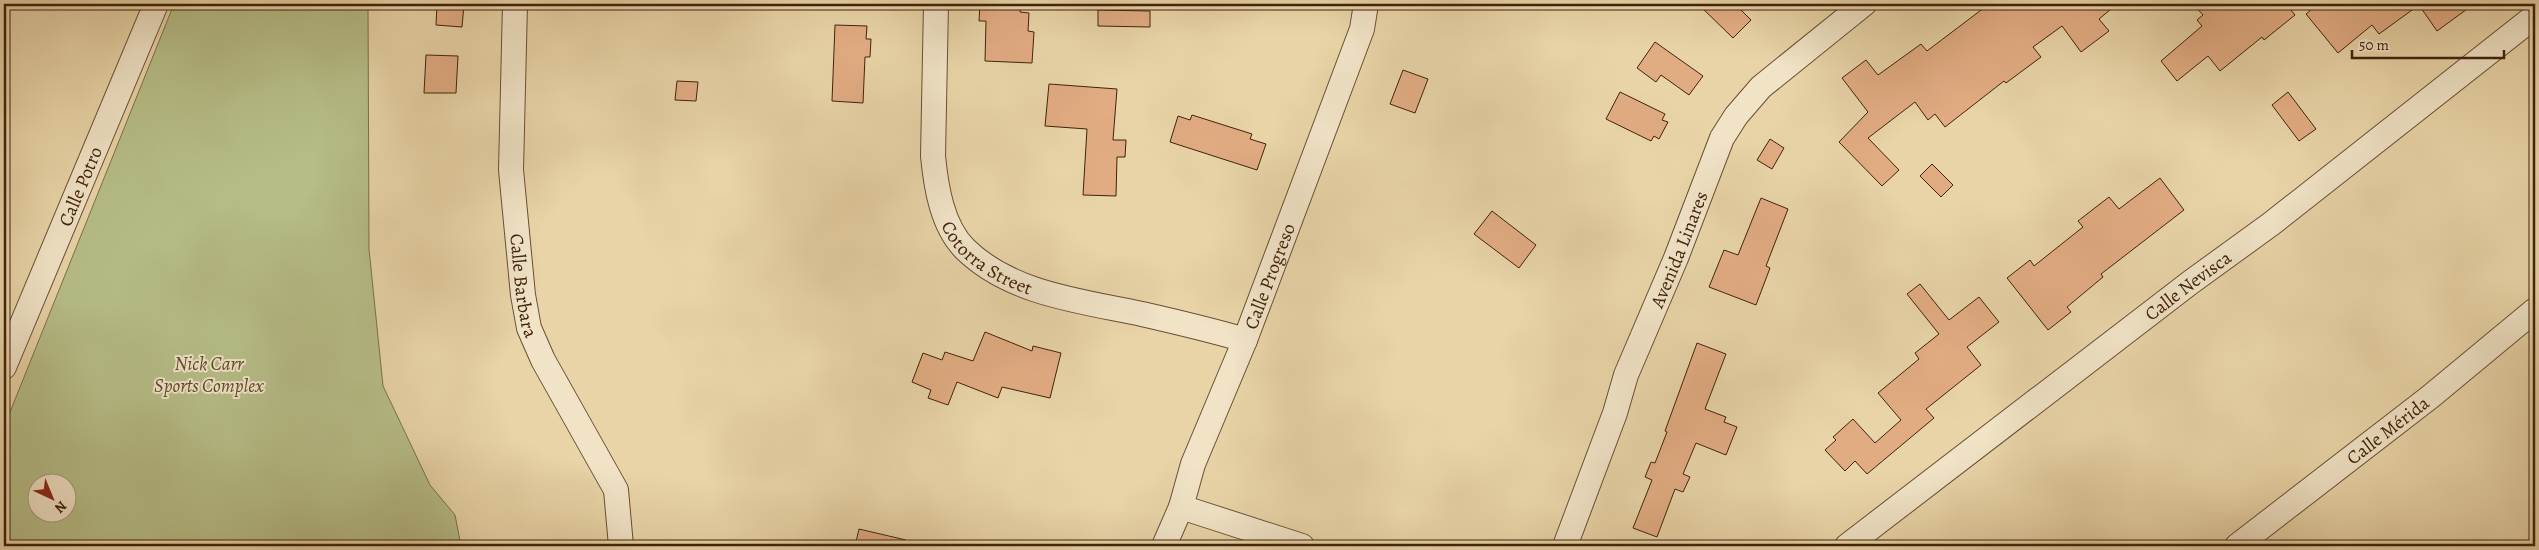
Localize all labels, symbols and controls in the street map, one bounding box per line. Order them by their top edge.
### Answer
scale bar [2352,28,2504,60]
text: 50 m [2359,35,2389,55]
street label: Calle Potro [52,143,109,230]
street label: Avenida Linares [1644,188,1714,313]
street label: Cotorra Street [935,217,1036,301]
street label: Calle Progreso [1238,220,1302,333]
street label: Calle Barbara [503,232,544,342]
street label: Calle Nevisca [2139,245,2237,327]
park label: Nick Carr Sports Complex [154,351,265,399]
street label: Calle Mérida [2341,390,2435,471]
north arrow [28,472,78,522]
text: N [50,497,71,517]

